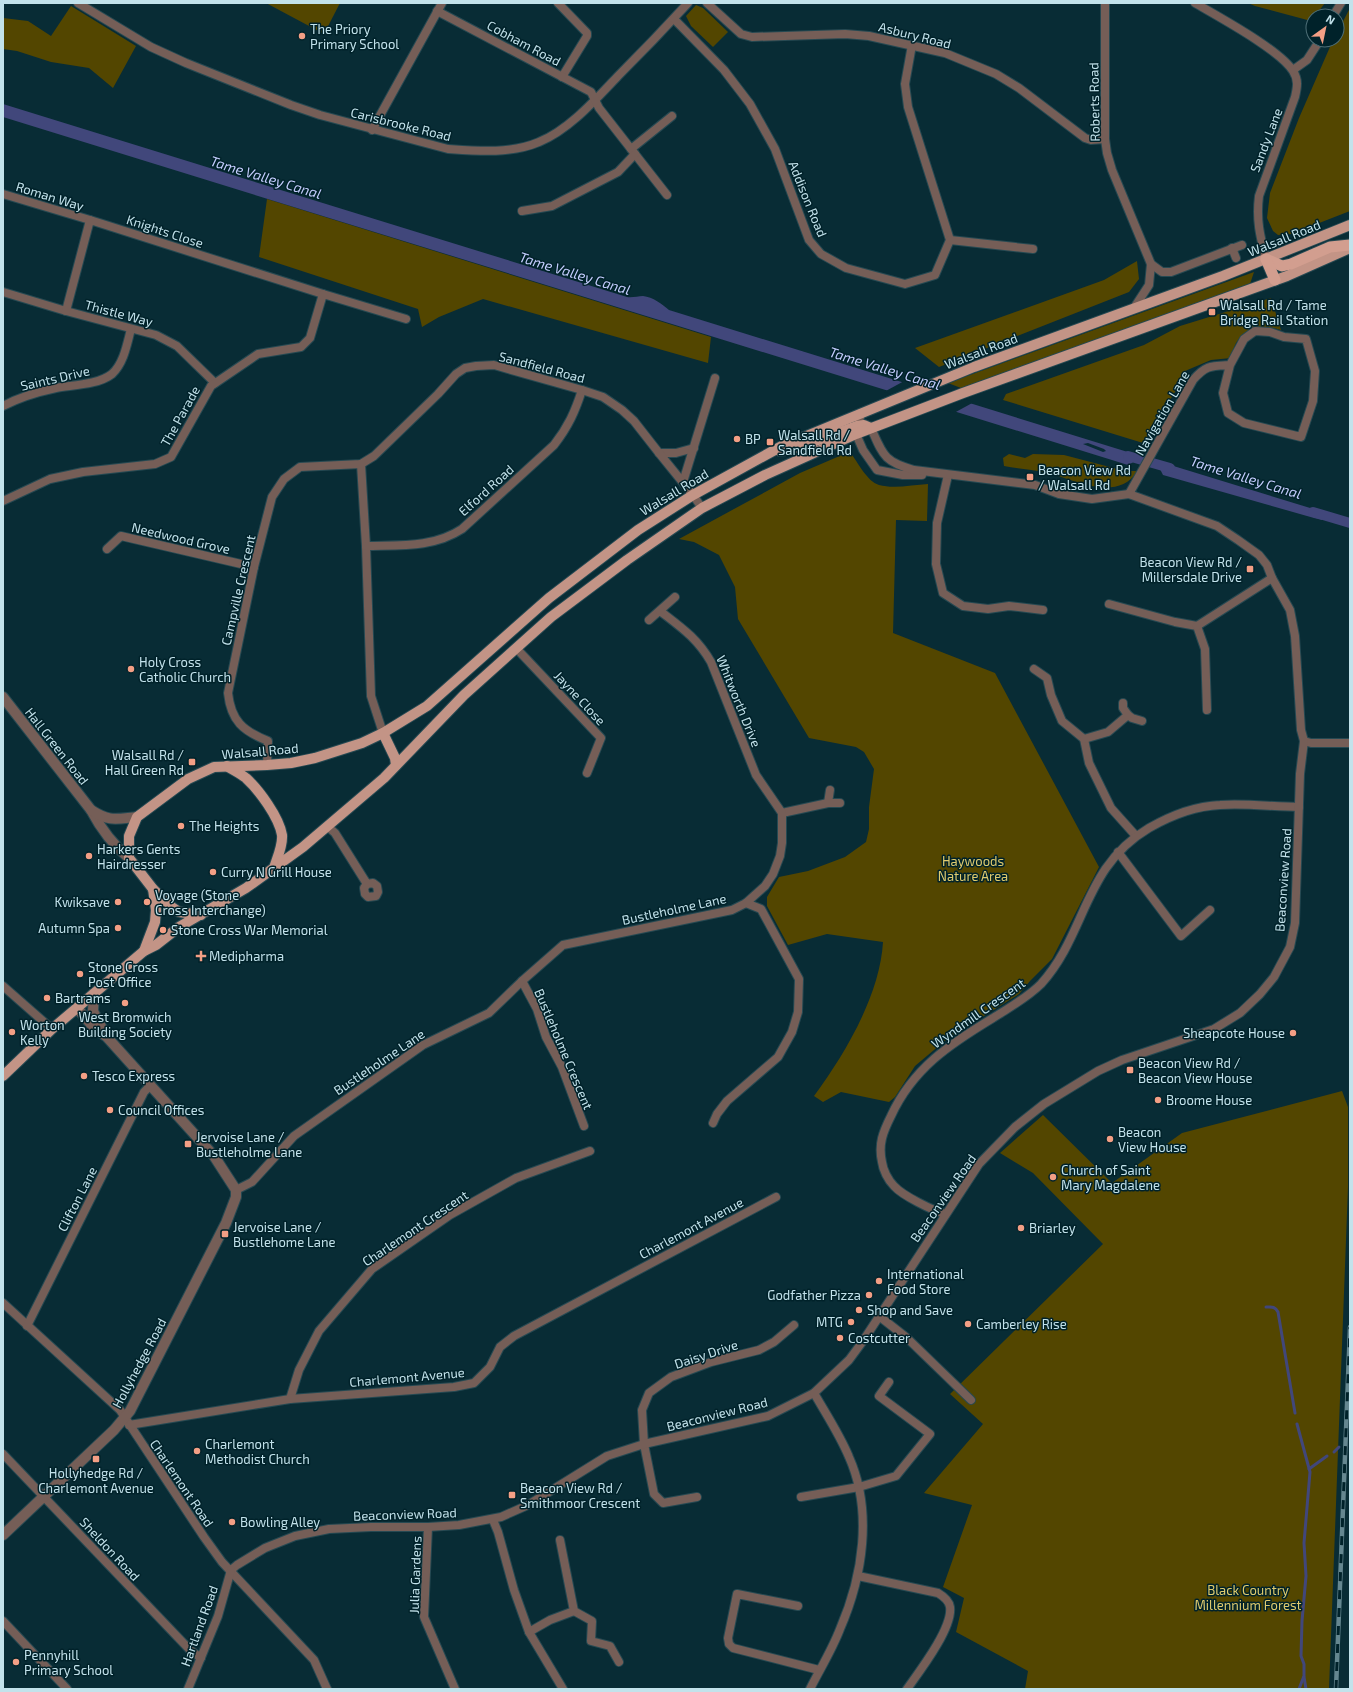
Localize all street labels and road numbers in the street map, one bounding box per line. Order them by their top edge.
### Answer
street label: Cobham Road [484,17,564,69]
street label: Asbury Road [877,18,953,52]
street label: Roberts Road [1085,62,1103,142]
street label: Carisbrooke Road [349,104,453,144]
street label: Sandy Lane [1246,106,1286,174]
street label: Addison Road [785,159,831,239]
street label: Roman Way [14,178,86,214]
street label: Knights Close [125,211,206,251]
street label: Walsall Road [1245,216,1323,260]
street label: Thistle Way [83,296,155,330]
street label: Walsall Road [942,330,1020,372]
street label: Sandfield Road [497,348,587,386]
street label: Saints Drive [19,362,91,394]
street label: Navigation Lane [1131,368,1193,458]
street label: The Parade [157,383,203,449]
street label: Elford Road [455,461,517,519]
street label: Walsall Road [637,465,711,519]
street label: Needwood Grove [130,519,232,557]
street label: Campville Crescent [218,533,259,647]
street label: Whitworth Drive [713,653,765,749]
street label: Jayne Close [551,668,609,728]
street label: Hall Green Road [22,704,92,788]
street label: Walsall Road [221,740,299,762]
street label: Beaconview Road [1271,828,1295,932]
street label: Bustleholme Lane [620,890,728,928]
street label: Wyndmill Crescent [928,975,1028,1051]
street label: Bustleholme Crescent [531,986,597,1112]
street label: Bustleholme Lane [330,1026,428,1098]
street label: Beaconview Road [907,1151,979,1245]
street label: Clifton Lane [54,1164,100,1234]
street label: Charlemont Crescent [359,1187,471,1269]
street label: Charlemont Avenue [636,1194,746,1262]
street label: Hollyhedge Road [109,1315,169,1411]
street label: Daisy Drive [672,1336,740,1372]
street label: Charlemont Avenue [349,1364,465,1390]
street label: Beaconview Road [665,1394,769,1434]
street label: Charlemont Road [147,1436,217,1530]
street label: Beaconview Road [353,1504,457,1524]
street label: Sheldon Road [77,1514,143,1584]
street label: Julia Gardens [406,1536,424,1614]
street label: Hartland Road [177,1583,221,1669]

